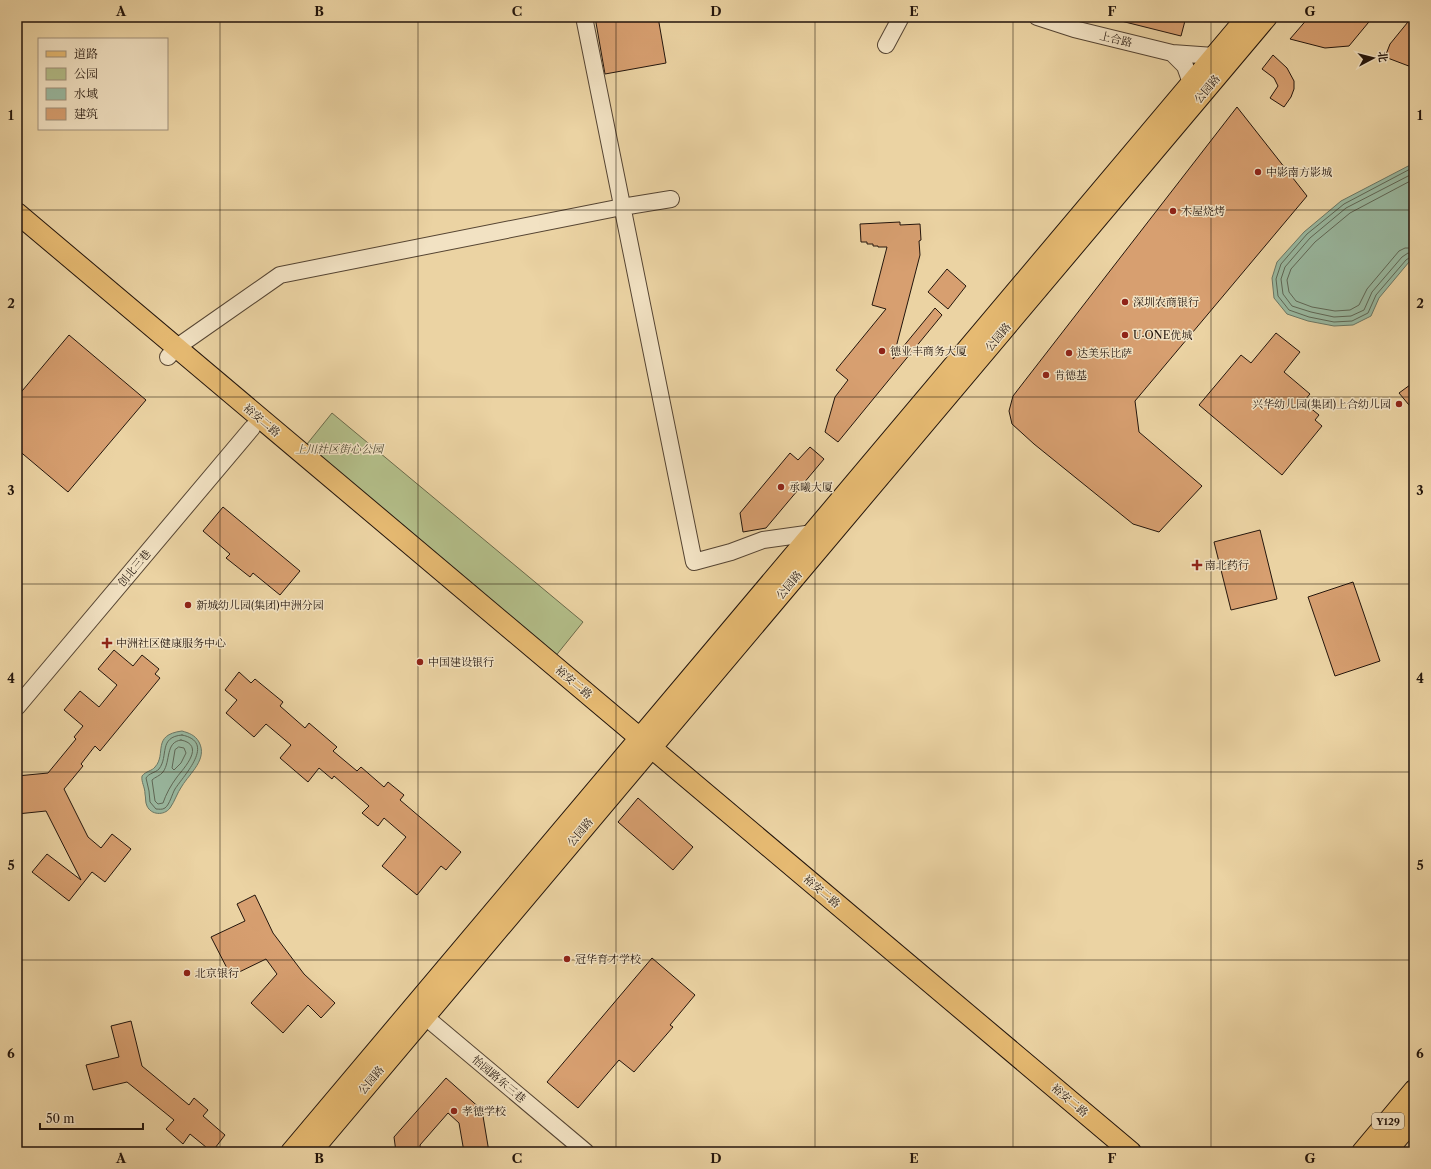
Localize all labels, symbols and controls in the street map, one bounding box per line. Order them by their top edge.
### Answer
text: A [115,3,127,19]
text: B [314,3,324,19]
text: C [512,3,522,19]
text: D [710,3,722,19]
text: E [909,3,919,19]
text: F [1108,3,1117,19]
text: G [1304,3,1316,19]
street label: 上合路 [1098,28,1134,50]
legend [38,38,168,130]
north arrow [1353,38,1393,78]
text: 道路 [74,46,98,61]
text: 北 [1375,50,1391,63]
text: 公园 [74,66,98,81]
street label: 公园路 [1191,72,1223,106]
text: 水域 [74,86,98,101]
text: 建筑 [74,106,98,121]
text: 1 [8,107,14,123]
text: 1 [1417,107,1423,123]
place label: 中影南方影城 [1266,165,1332,179]
marker: 中影南方影城 [1253,167,1263,177]
place label: 木屋烧烤 [1181,204,1225,218]
marker: 木屋烧烤 [1168,206,1178,216]
text: 2 [7,295,15,311]
place label: 深圳农商银行 [1133,295,1199,309]
text: 2 [1416,295,1424,311]
marker: 深圳农商银行 [1120,297,1130,307]
street label: 公园路 [982,320,1014,354]
place label: U·ONE优城 [1133,328,1192,342]
marker: U·ONE优城 [1120,330,1130,340]
place label: 德业丰商务大厦 [890,344,967,358]
marker: 德业丰商务大厦 [877,346,887,356]
place label: 达美乐比萨 [1077,346,1132,360]
marker: 达美乐比萨 [1064,348,1074,358]
place label: 肯德基 [1054,368,1087,382]
marker: 肯德基 [1041,370,1051,380]
place label: 兴华幼儿园(集团)上合幼儿园 [1252,397,1391,411]
marker: 兴华幼儿园(集团)上合幼儿园 [1394,399,1404,409]
street label: 裕安二路 [241,400,283,440]
park label: 上川社区街心公园 [295,442,385,456]
place label: 承曦大厦 [789,480,833,494]
text: 3 [7,482,15,498]
marker: 承曦大厦 [776,482,786,492]
text: 3 [1416,482,1424,498]
street label: 创北三巷 [114,547,154,589]
place label: 南北药行 [1205,558,1249,572]
marker: 南北药行 [1192,560,1202,570]
street label: 公园路 [773,568,805,602]
place label: 新城幼儿园(集团)中洲分园 [196,598,324,612]
marker: 新城幼儿园(集团)中洲分园 [183,600,193,610]
place label: 中洲社区健康服务中心 [116,636,226,650]
marker: 中洲社区健康服务中心 [101,637,113,649]
place label: 中国建设银行 [428,655,494,669]
marker: 中国建设银行 [415,657,425,667]
street label: 裕安二路 [553,662,595,702]
text: 4 [7,670,15,686]
text: 4 [1416,670,1424,686]
street label: 公园路 [564,815,596,849]
text: 5 [7,857,15,873]
text: 5 [1416,857,1424,873]
street label: 裕安二路 [801,871,843,911]
place label: 冠华育才学校 [575,952,641,966]
marker: 冠华育才学校 [562,954,572,964]
place label: 北京银行 [195,966,239,980]
marker: 北京银行 [182,968,192,978]
text: 6 [7,1045,15,1061]
text: 6 [1416,1045,1424,1061]
street label: 怡园路东三巷 [469,1052,529,1106]
street label: 公园路 [355,1063,387,1097]
street label: 裕安二路 [1049,1080,1091,1120]
place label: 孝德学校 [462,1104,506,1118]
scale bar [40,1105,143,1131]
marker: 孝德学校 [449,1106,459,1116]
text: 50 m [46,1111,75,1126]
road number: Y129 [1372,1113,1404,1129]
text: A [115,1150,127,1166]
text: B [314,1150,324,1166]
text: C [512,1150,522,1166]
text: D [710,1150,722,1166]
text: E [909,1150,919,1166]
text: F [1108,1150,1117,1166]
text: G [1304,1150,1316,1166]

